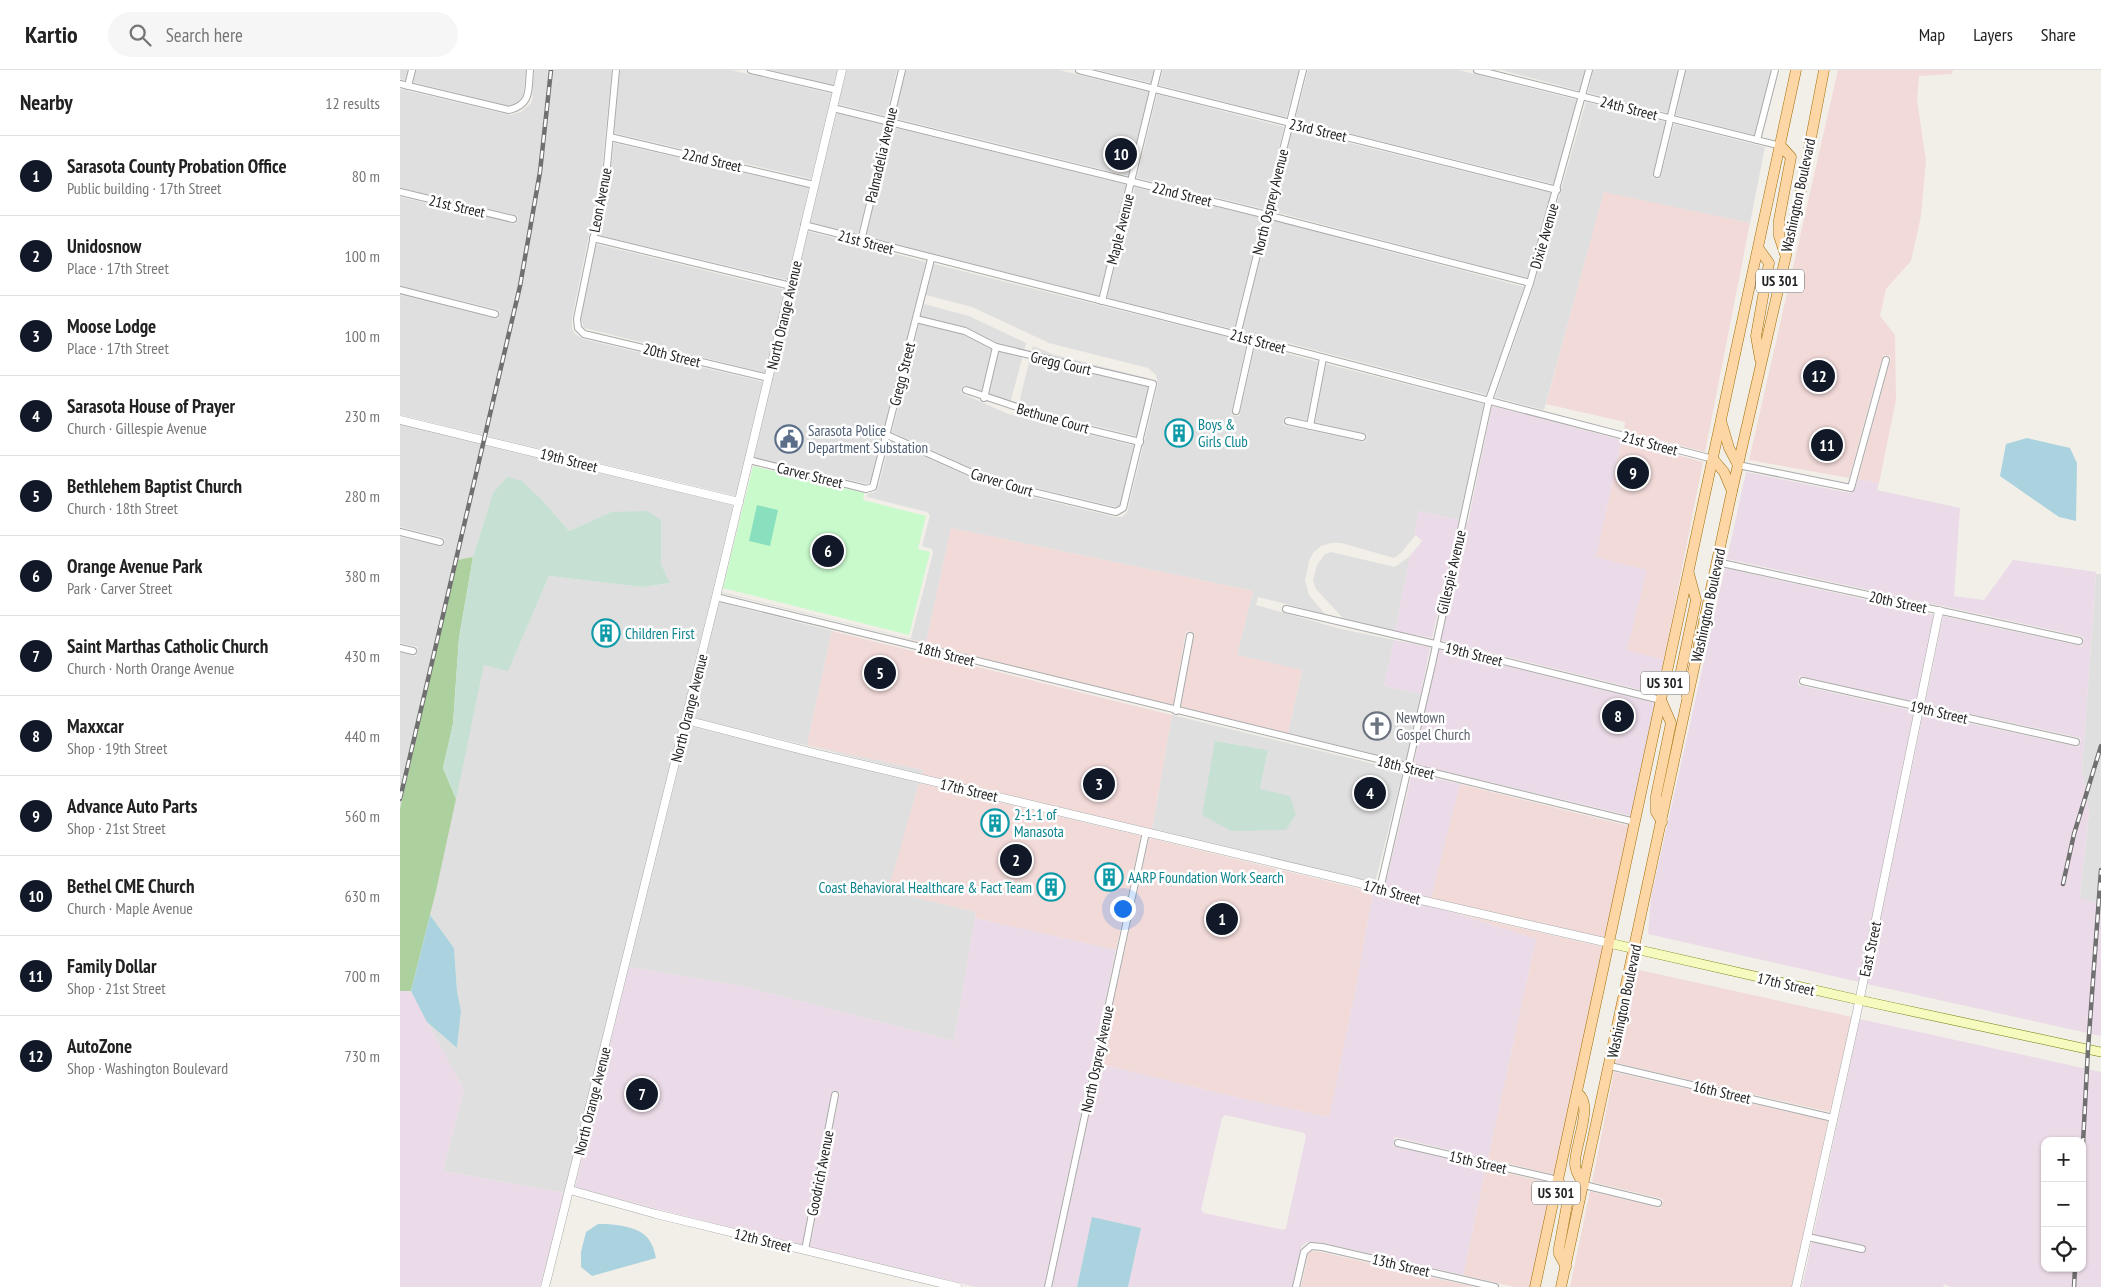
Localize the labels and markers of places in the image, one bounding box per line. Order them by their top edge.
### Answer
pin: 10 [1105,135,1137,173]
pin: 12 [1803,357,1835,395]
place label: Boys & Girls Club [1198,415,1248,451]
building icon: Boys & Girls Club [1164,418,1194,448]
place label: Sarasota Police Department Substation [808,421,928,457]
public building icon: Sarasota Police Department Substation [774,424,804,454]
pin: 11 [1811,426,1843,464]
pin: 9 [1617,454,1649,492]
pin: 6 [812,532,844,570]
building icon: Children First [591,618,621,648]
place label: Children First [625,624,695,643]
pin: 5 [864,654,896,692]
pin: 8 [1602,697,1634,735]
place label: Newtown Gospel Church [1396,708,1470,744]
church icon: Newtown Gospel Church [1362,711,1392,741]
pin: 3 [1083,765,1115,803]
pin: 4 [1354,774,1386,812]
place label: 2-1-1 of Manasota [1014,805,1064,841]
building icon: 2-1-1 of Manasota [980,808,1010,838]
pin: 2 [1000,841,1032,879]
building icon: AARP Foundation Work Search [1094,862,1124,892]
place label: AARP Foundation Work Search [1128,868,1284,887]
building icon: Coast Behavioral Healthcare & Fact Team [1036,872,1066,902]
place label: Coast Behavioral Healthcare & Fact Team [819,878,1032,897]
pin: 1 [1206,900,1238,938]
pin: 7 [626,1075,658,1113]

